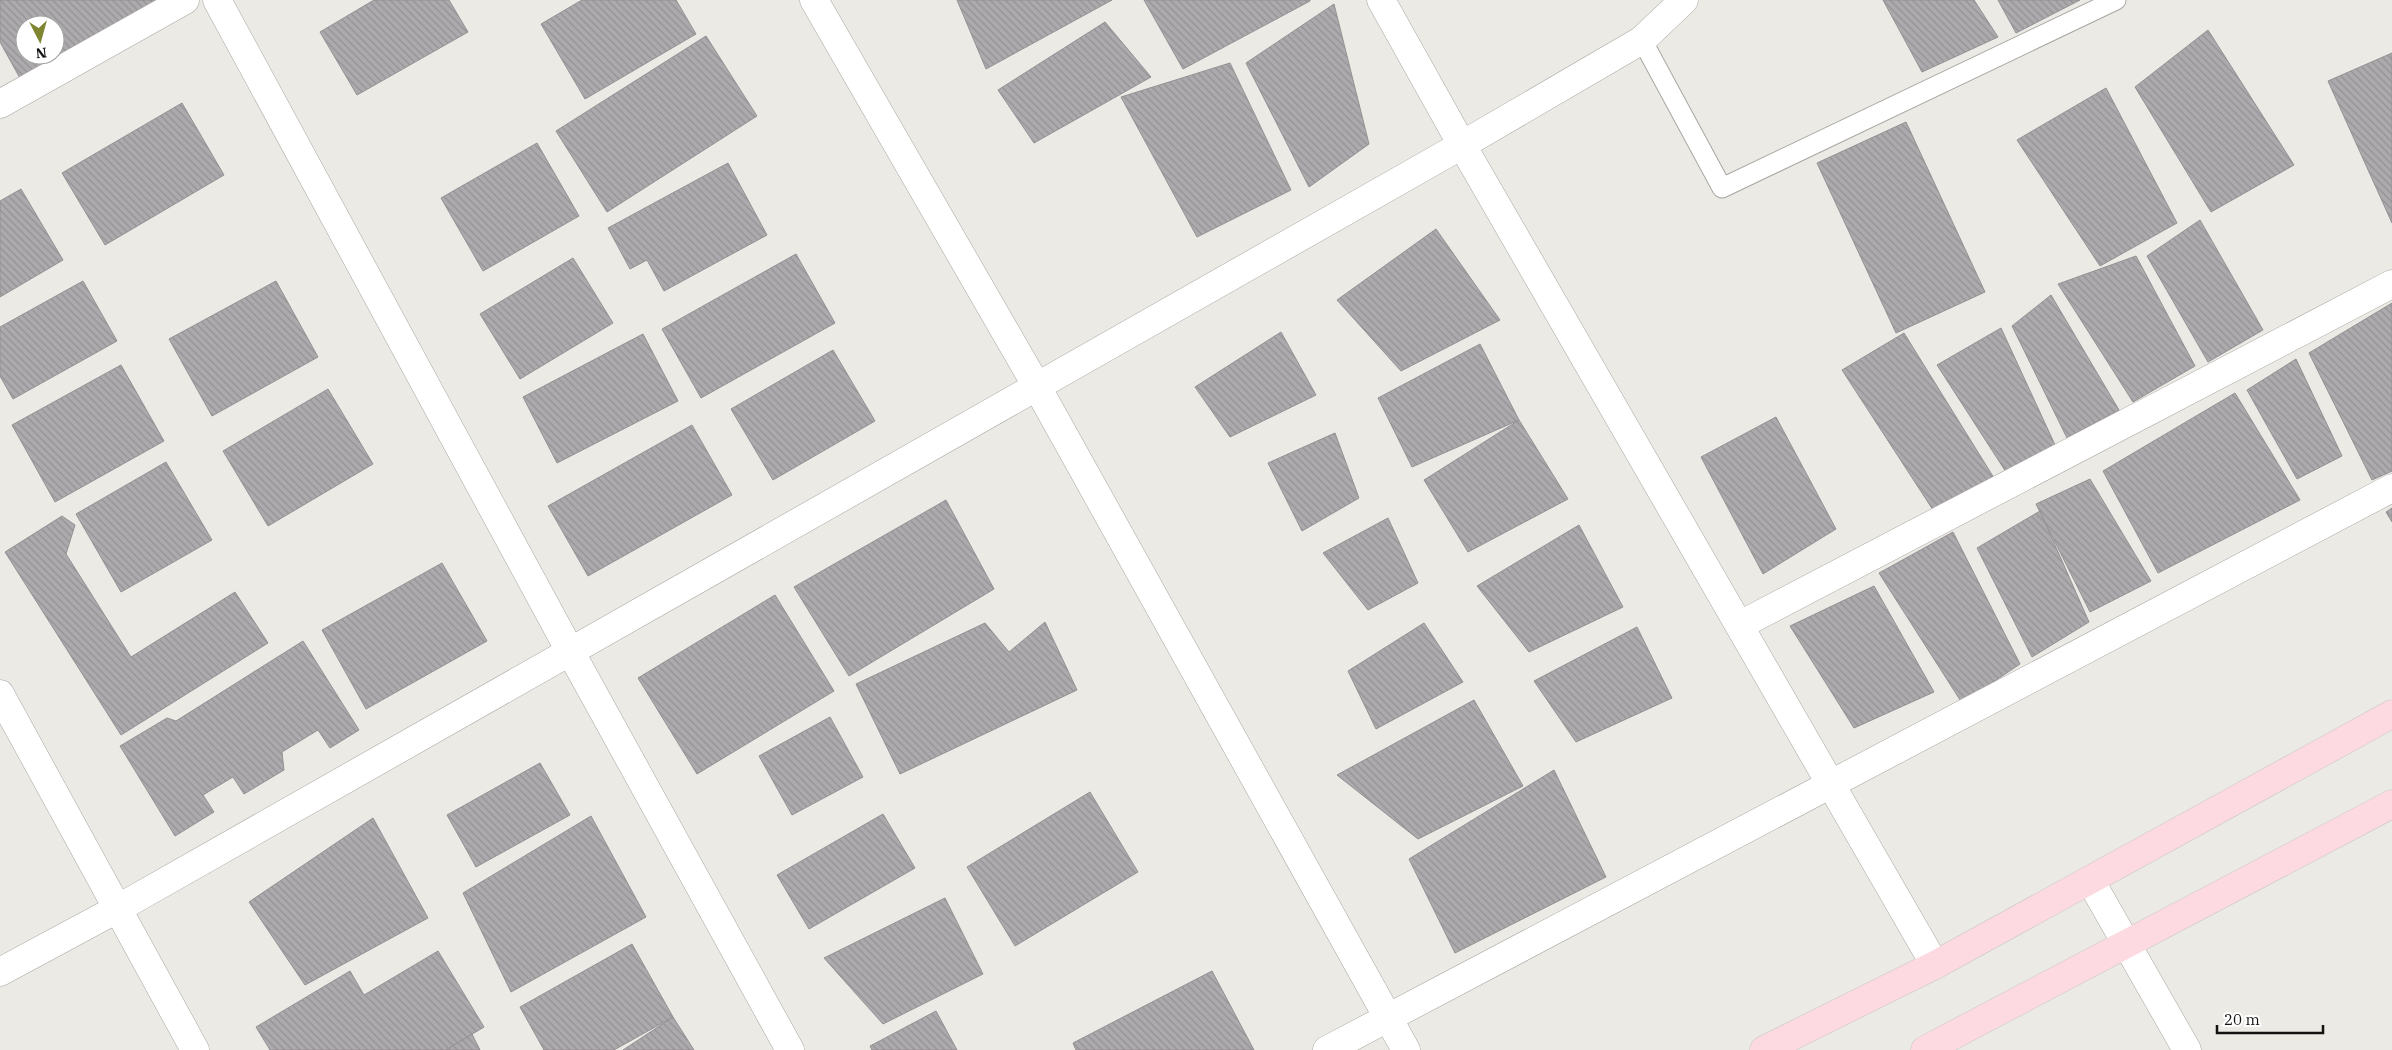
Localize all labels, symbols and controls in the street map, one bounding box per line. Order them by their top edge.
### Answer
north arrow [15,15,65,65]
text: N [35,43,48,62]
scale bar [2217,1002,2323,1034]
text: 20 m [2224,1010,2260,1029]

